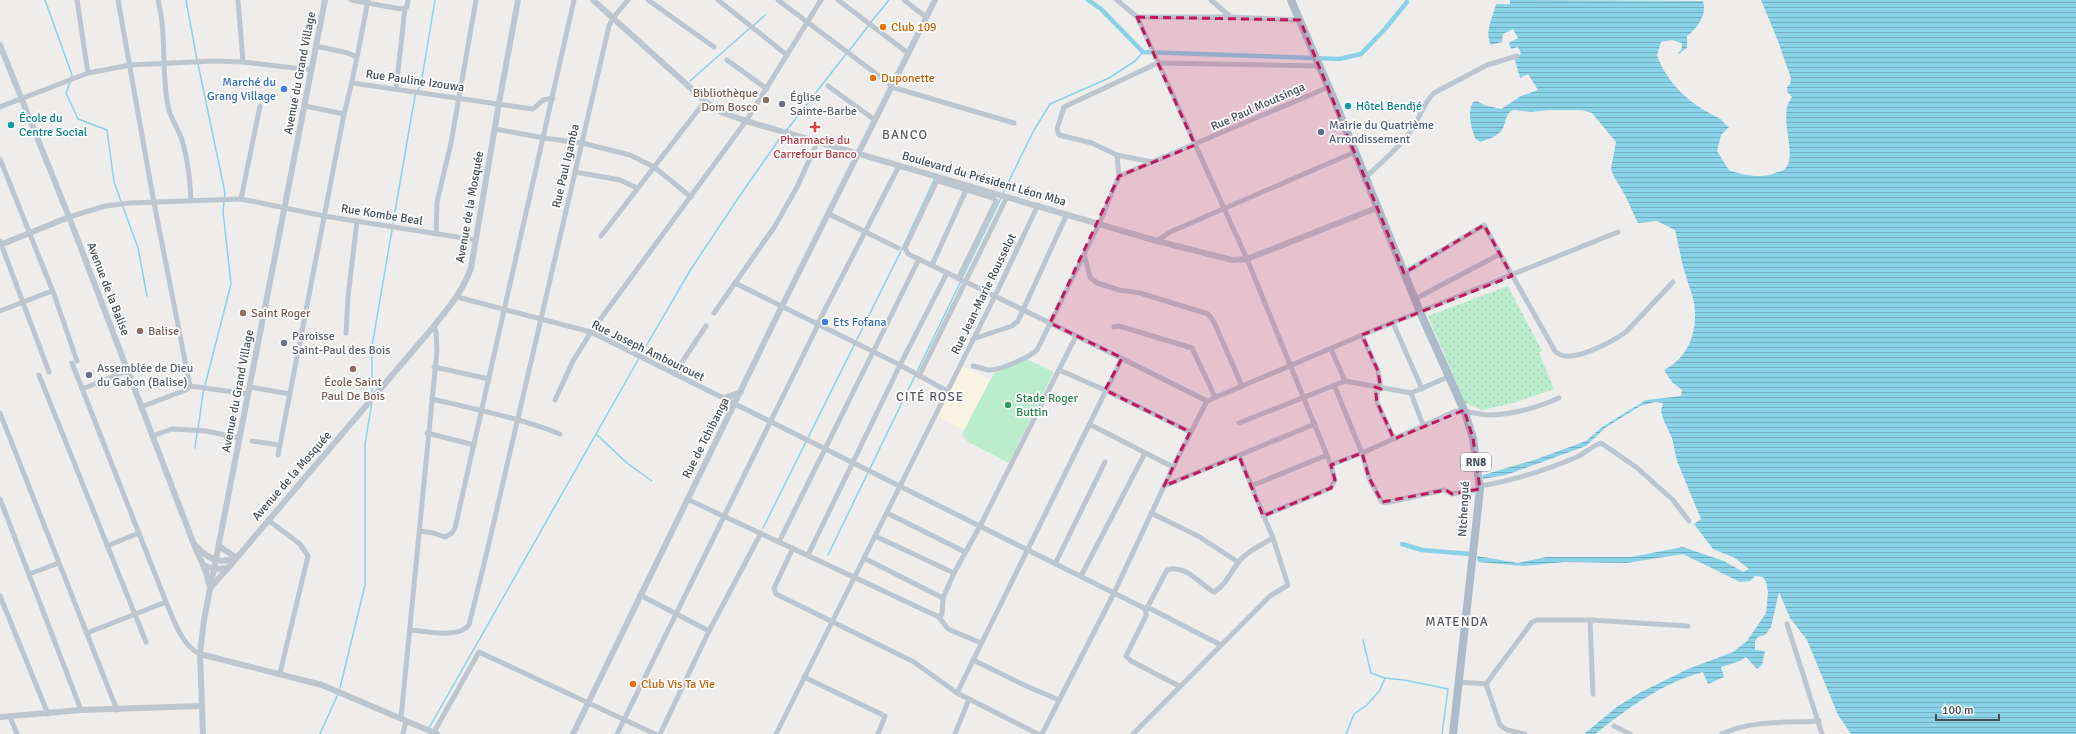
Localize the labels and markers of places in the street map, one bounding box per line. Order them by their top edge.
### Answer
place label: Club 109 [891,20,937,35]
marker: Club 109 [878,22,888,32]
place label: Duponette [881,71,935,86]
marker: Duponette [868,73,878,83]
place label: Marché du Grang Village [207,75,276,104]
marker: Marché du Grang Village [279,84,289,94]
place label: Bibliothèque Dom Bosco [693,86,758,115]
place label: Église Sainte-Barbe [790,90,857,119]
marker: Bibliothèque Dom Bosco [761,95,771,105]
marker: Église Sainte-Barbe [777,99,787,109]
place label: Hôtel Bendjé [1356,99,1422,114]
marker: Hôtel Bendjé [1343,101,1353,111]
place label: École du Centre Social [19,111,88,140]
place label: Mairie du Quatrième Arrondissement [1329,118,1434,147]
marker: École du Centre Social [6,120,16,130]
marker: Pharmacie du Carrefour Banco [810,122,820,132]
marker: Mairie du Quatrième Arrondissement [1316,127,1326,137]
place label: Pharmacie du Carrefour Banco [773,133,857,162]
place label: Saint Roger [251,306,311,321]
marker: Saint Roger [238,308,248,318]
place label: Ets Fofana [833,315,887,330]
marker: Ets Fofana [820,317,830,327]
place label: Balise [148,324,179,339]
marker: Balise [135,326,145,336]
place label: Paroisse Saint-Paul des Bois [292,329,391,358]
marker: Paroisse Saint-Paul des Bois [279,338,289,348]
place label: Assemblée de Dieu du Gabon (Balise) [97,361,193,390]
marker: École Saint Paul De Bois [348,364,358,374]
marker: Assemblée de Dieu du Gabon (Balise) [84,370,94,380]
place label: École Saint Paul De Bois [321,375,385,404]
place label: Stade Roger Buttin [1016,391,1079,420]
marker: Stade Roger Buttin [1003,400,1013,410]
place label: Club Vis Ta Vie [641,677,715,692]
marker: Club Vis Ta Vie [628,679,638,689]

